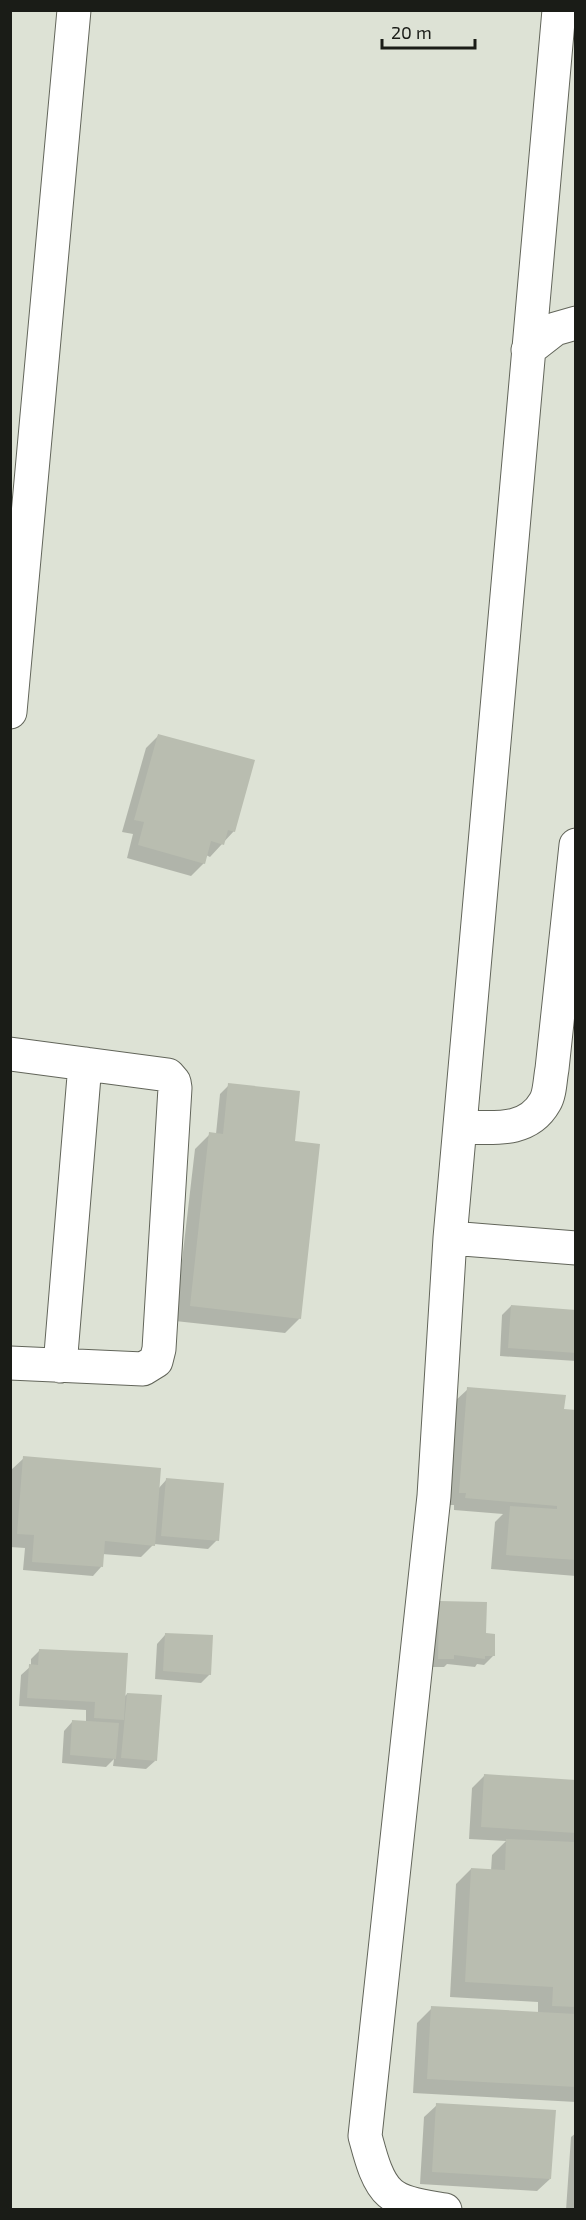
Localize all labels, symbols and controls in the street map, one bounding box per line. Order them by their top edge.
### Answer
scale bar [382,12,475,50]
text: 20 m [391,21,432,43]

